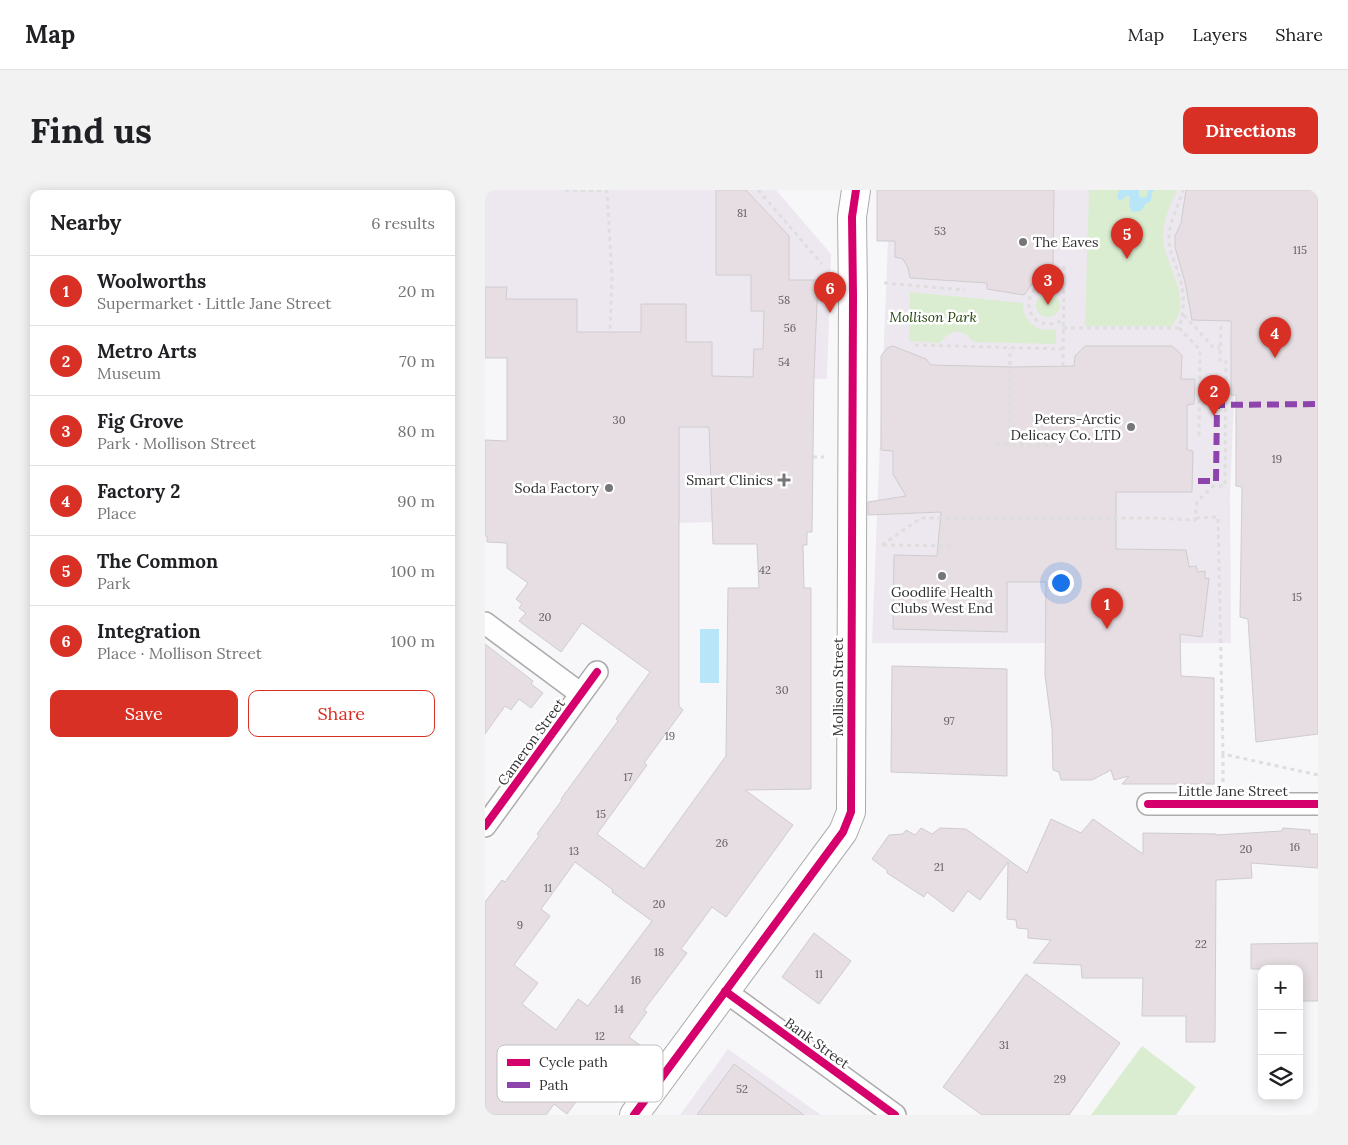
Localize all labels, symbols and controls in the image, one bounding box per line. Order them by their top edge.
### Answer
text: Map [25,19,75,50]
text: Map [1128,23,1164,46]
text: Layers [1192,23,1247,46]
text: Share [1275,23,1323,46]
button: Directions [1183,107,1318,154]
text: Find us [30,108,152,153]
house number: 81 [737,206,747,220]
text: Nearby [50,209,121,236]
text: 6 results [371,213,435,233]
pin: 5 [1111,218,1143,259]
house number: 53 [934,224,946,238]
place label: The Eaves [1033,233,1098,251]
marker: The Eaves [1017,236,1029,248]
house number: 115 [1293,243,1307,257]
pin: 3 [1032,264,1064,305]
text: Woolworths [97,269,206,293]
pin: 6 [814,272,846,313]
text: 1 [63,281,69,301]
text: 20 m [398,281,435,301]
text: Supermarket · Little Jane Street [97,293,331,313]
house number: 58 [778,293,790,307]
park label: Mollison Park [889,308,977,326]
pin: 4 [1259,317,1291,358]
house number: 56 [784,321,796,335]
text: Metro Arts [97,339,197,363]
text: 2 [62,351,70,371]
text: 70 m [399,351,435,371]
house number: 54 [778,355,790,369]
text: Museum [97,363,161,383]
pin: 2 [1198,375,1230,416]
text: Fig Grove [97,409,183,433]
place label: Peters-Arctic Delicacy Co. LTD [1010,410,1121,444]
house number: 30 [613,413,626,427]
text: 3 [62,421,70,441]
text: 80 m [398,421,435,441]
marker: Peters-Arctic Delicacy Co. LTD [1125,421,1137,433]
text: Park · Mollison Street [97,433,256,453]
house number: 19 [1272,452,1282,466]
place label: Smart Clinics [686,471,773,489]
marker: Smart Clinics [777,473,791,487]
text: Factory 2 [97,479,180,503]
place label: Soda Factory [515,479,600,497]
marker: Soda Factory [603,482,615,494]
text: 4 [62,491,70,511]
text: 90 m [397,491,435,511]
text: Place [97,503,136,523]
text: The Common [97,549,218,573]
text: 5 [62,561,70,581]
text: 100 m [391,561,435,581]
house number: 42 [759,563,771,577]
marker: Goodlife Health Clubs West End [936,570,948,582]
your location [1048,570,1074,596]
text: Park [97,573,130,593]
place label: Goodlife Health Clubs West End [891,583,993,617]
pin: 1 [1091,588,1123,629]
house number: 15 [1292,590,1302,604]
house number: 20 [539,610,552,624]
text: Integration [97,619,201,643]
text: 6 [61,631,71,651]
text: 100 m [391,631,435,651]
street label: Mollison Street [829,637,847,737]
text: Place · Mollison Street [97,643,262,663]
house number: 30 [776,683,789,697]
button: Save [50,690,238,737]
button: Share [248,690,435,737]
street label: Cameron Street [493,695,569,789]
house number: 97 [943,714,955,728]
house number: 19 [665,729,675,743]
house number: 17 [623,770,633,784]
street label: Little Jane Street [1178,782,1289,800]
house number: 15 [596,807,606,821]
house number: 26 [716,836,728,850]
house number: 16 [1290,840,1300,854]
house number: 20 [1240,842,1253,856]
house number: 13 [569,844,579,858]
house number: 21 [934,860,944,874]
house number: 11 [544,881,552,895]
house number: 20 [653,897,666,911]
house number: 9 [517,918,523,932]
house number: 22 [1195,937,1207,951]
house number: 18 [654,945,664,959]
map controls [1258,965,1303,1100]
button: + [1258,965,1303,1010]
house number: 11 [815,967,823,981]
house number: 16 [631,973,641,987]
house number: 14 [614,1002,624,1016]
button: − [1258,1010,1303,1055]
street label: Bank Street [781,1014,853,1073]
house number: 12 [595,1029,605,1043]
house number: 31 [999,1038,1009,1052]
legend [497,1045,663,1102]
text: Cycle path [539,1053,608,1071]
button: layers [1258,1055,1303,1100]
house number: 29 [1054,1072,1066,1086]
text: Path [539,1076,568,1094]
house number: 52 [736,1082,748,1096]

